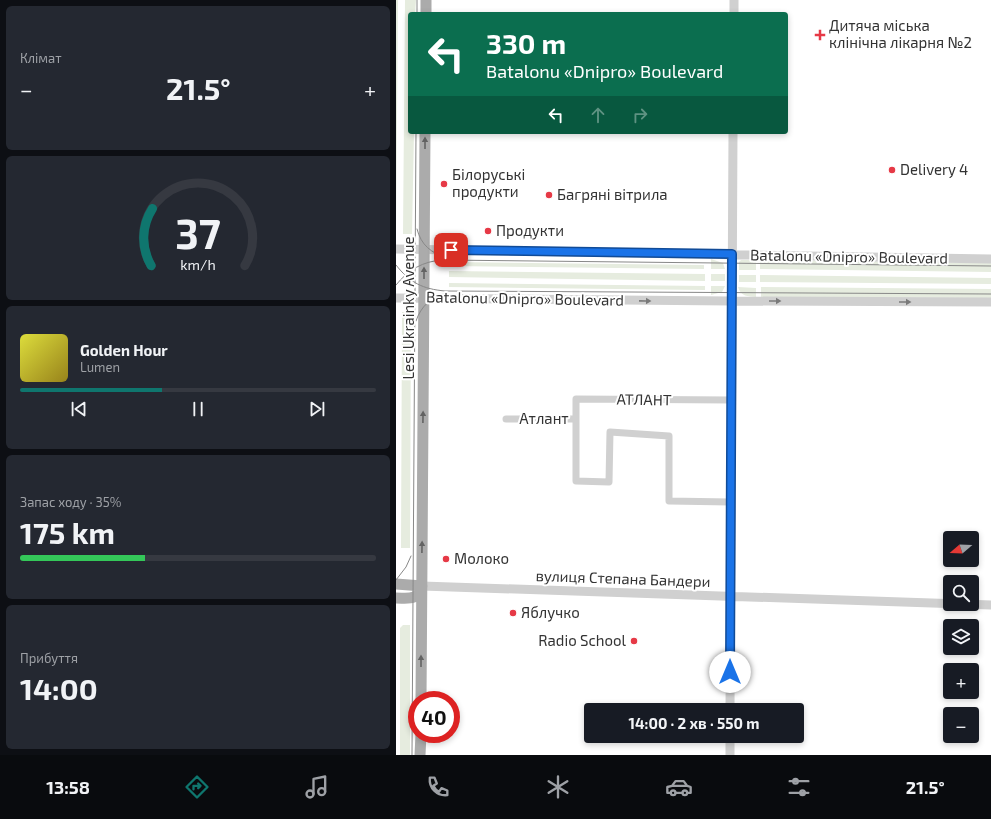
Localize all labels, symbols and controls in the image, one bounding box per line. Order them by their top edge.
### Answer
place label: Дитяча міська клінічна лікарня №2 [829,16,972,51]
text: 330 m [486,26,566,60]
icon: left [420,28,472,80]
marker: Дитяча міська клінічна лікарня №2 [814,29,826,41]
text: Клімат [20,50,62,66]
text: Batalonu «Dnipro» Boulevard [486,60,723,82]
text: 21.5° [166,70,231,106]
text: − [20,76,33,102]
text: + [364,76,376,102]
icon: left [545,104,567,126]
icon: ahead [587,104,609,126]
icon: right [629,104,651,126]
one-way arrow [422,136,428,149]
place label: Delivery 4 [900,160,968,178]
place label: Білоруські продукти [452,165,525,201]
marker: Delivery 4 [887,165,897,175]
marker: Білоруські продукти [439,179,449,189]
place label: Багряні вітрила [557,185,668,203]
marker: Багряні вітрила [544,190,554,200]
text: 37 [175,206,221,256]
place label: Продукти [496,221,564,240]
marker: Продукти [483,226,493,236]
pin [434,233,468,267]
street label: Lesi Ukrainky Avenue [399,236,417,380]
icon: arrive [440,239,462,261]
street label: Batalonu «Dnipro» Boulevard [750,245,948,267]
text: km/h [180,255,216,272]
one-way arrow [421,266,427,279]
street label: Batalonu «Dnipro» Boulevard [426,287,624,309]
one-way arrow [639,298,652,304]
one-way arrow [769,298,782,304]
one-way arrow [899,299,912,305]
text: Golden Hour [80,341,168,359]
text: Lumen [80,359,120,375]
street label: АТЛАНТ [616,390,672,408]
icon: previous [68,398,90,420]
icon: pause [187,398,209,420]
icon: next [306,398,328,420]
street label: Атлант [519,409,569,427]
one-way arrow [420,410,426,423]
text: Запас ходу · 35% [20,494,121,510]
text: 175 km [20,514,115,550]
north arrow [943,531,979,567]
map controls [943,531,979,743]
one-way arrow [419,540,425,553]
place label: Молоко [454,549,509,567]
marker: Молоко [441,554,451,564]
street label: вулиця Степана Бандери [535,566,711,591]
button: search [943,575,979,611]
place label: Яблучко [521,603,580,622]
marker: Яблучко [508,608,518,618]
button: layers [943,619,979,655]
place label: Radio School [538,631,627,649]
marker: Radio School [629,636,639,646]
text: Прибуття [20,650,78,666]
position arrow [709,651,751,693]
one-way arrow [418,654,424,667]
button: + [943,663,979,699]
text: 14:00 [20,670,98,706]
speed limit sign: 40 [408,691,460,743]
button: − [943,707,979,743]
text: 14:00 · 2 хв · 550 m [629,714,759,732]
icon: directions [183,773,211,801]
icon: music [303,773,331,801]
icon: phone [424,773,452,801]
icon: climate [544,773,572,801]
icon: car [665,773,693,801]
icon: filters [785,773,813,801]
text: 13:58 [46,776,90,798]
text: 21.5° [906,776,945,798]

